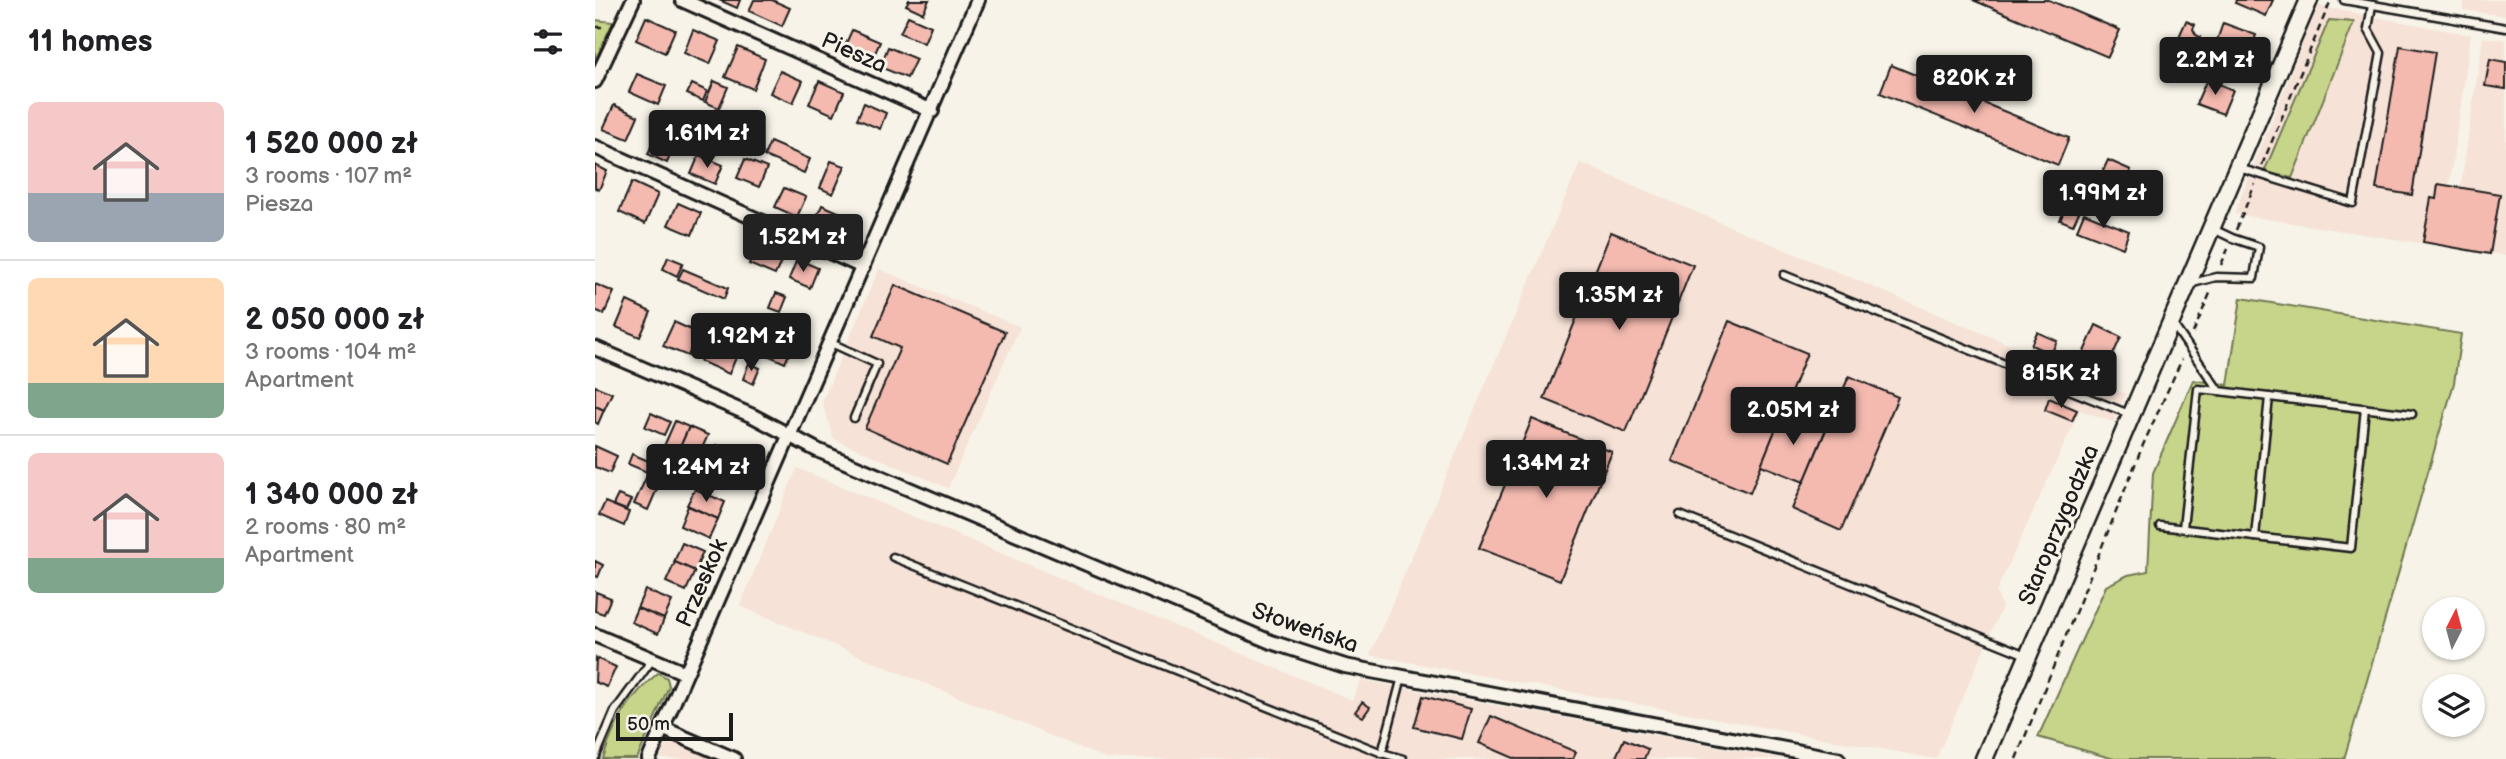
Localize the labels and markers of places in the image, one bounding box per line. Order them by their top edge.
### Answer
pin: 2.2M zł [2150,38,2280,97]
pin: 820K zł [1909,55,2039,115]
pin: 1.61M zł [635,110,779,170]
pin: 1.99M zł [2031,170,2175,230]
pin: 1.52M zł [731,215,875,274]
pin: 1.35M zł [1547,272,1691,332]
pin: 1.92M zł [679,314,823,373]
pin: 815K zł [1996,350,2126,410]
pin: 2.05M zł [1721,388,1865,447]
pin: 1.34M zł [1474,440,1618,500]
pin: 1.24M zł [634,444,778,504]

